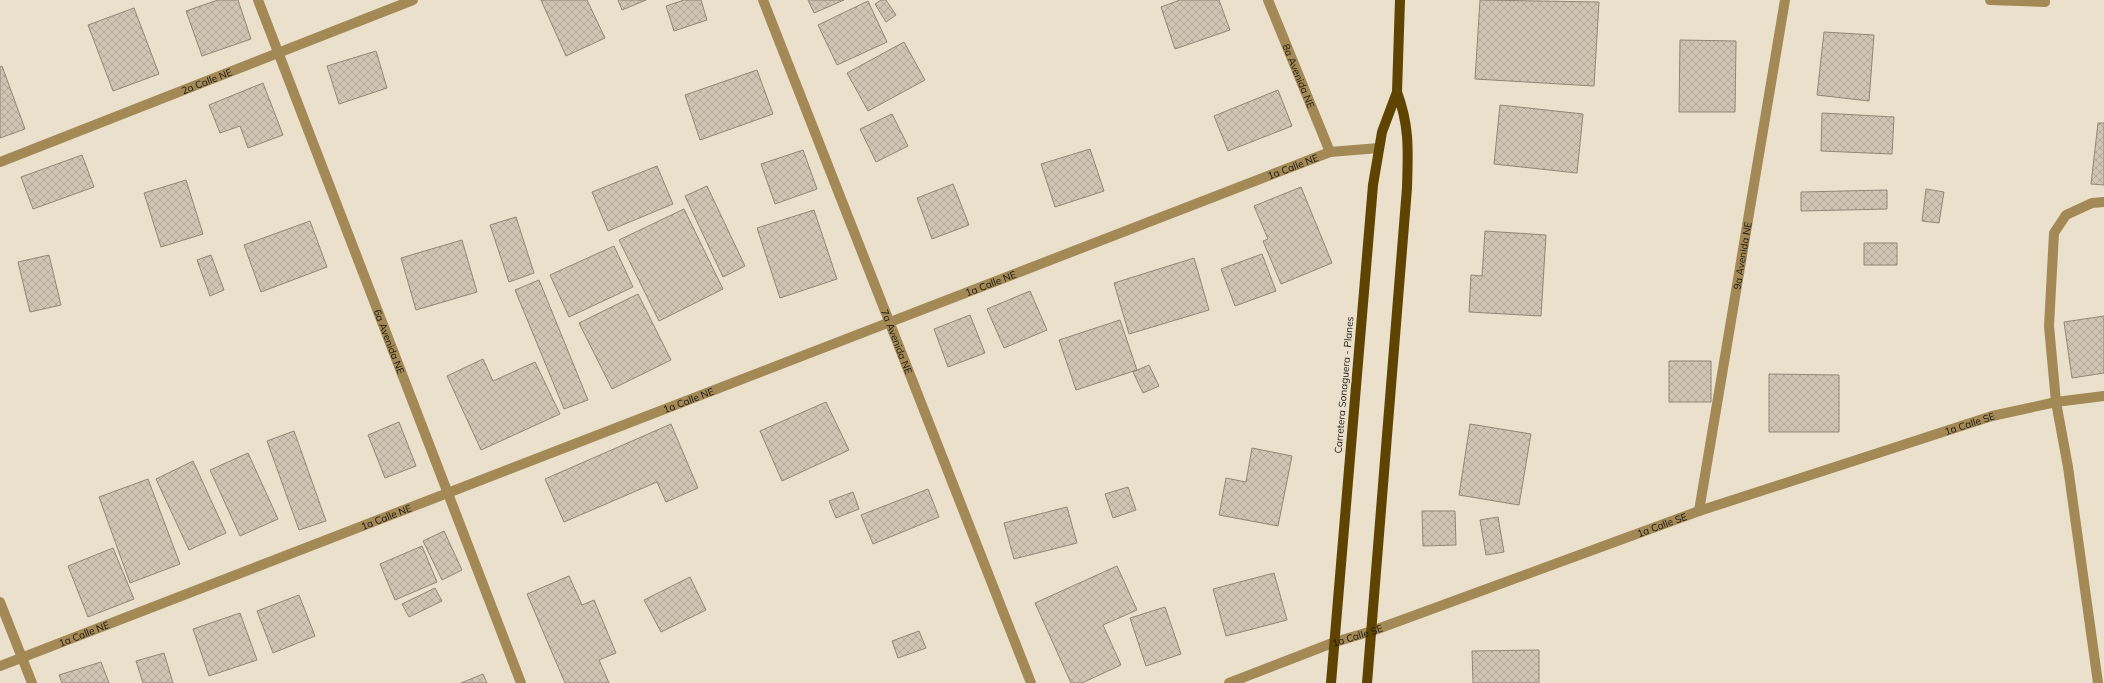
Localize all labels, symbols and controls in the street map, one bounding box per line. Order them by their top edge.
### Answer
street label: 8a Avenida NE [1280,42,1318,110]
street label: 2a Calle NE [179,65,234,97]
street label: 1a Calle NE [1265,151,1320,182]
street label: 9a Avenida NE [1730,221,1754,291]
street label: 1a Calle NE [963,267,1018,299]
street label: 6a Avenida NE [371,307,408,376]
street label: 7a Avenida NE [878,307,916,376]
street label: Carretera Sonaguera - Planes [1332,316,1356,454]
street label: 1a Calle NE [661,384,716,416]
street label: 1a Calle SE [1943,409,1997,438]
street label: 1a Calle NE [359,501,414,532]
street label: 1a Calle SE [1635,509,1689,540]
street label: 1a Calle NE [57,618,111,649]
street label: 1a Calle SE [1330,621,1385,649]

